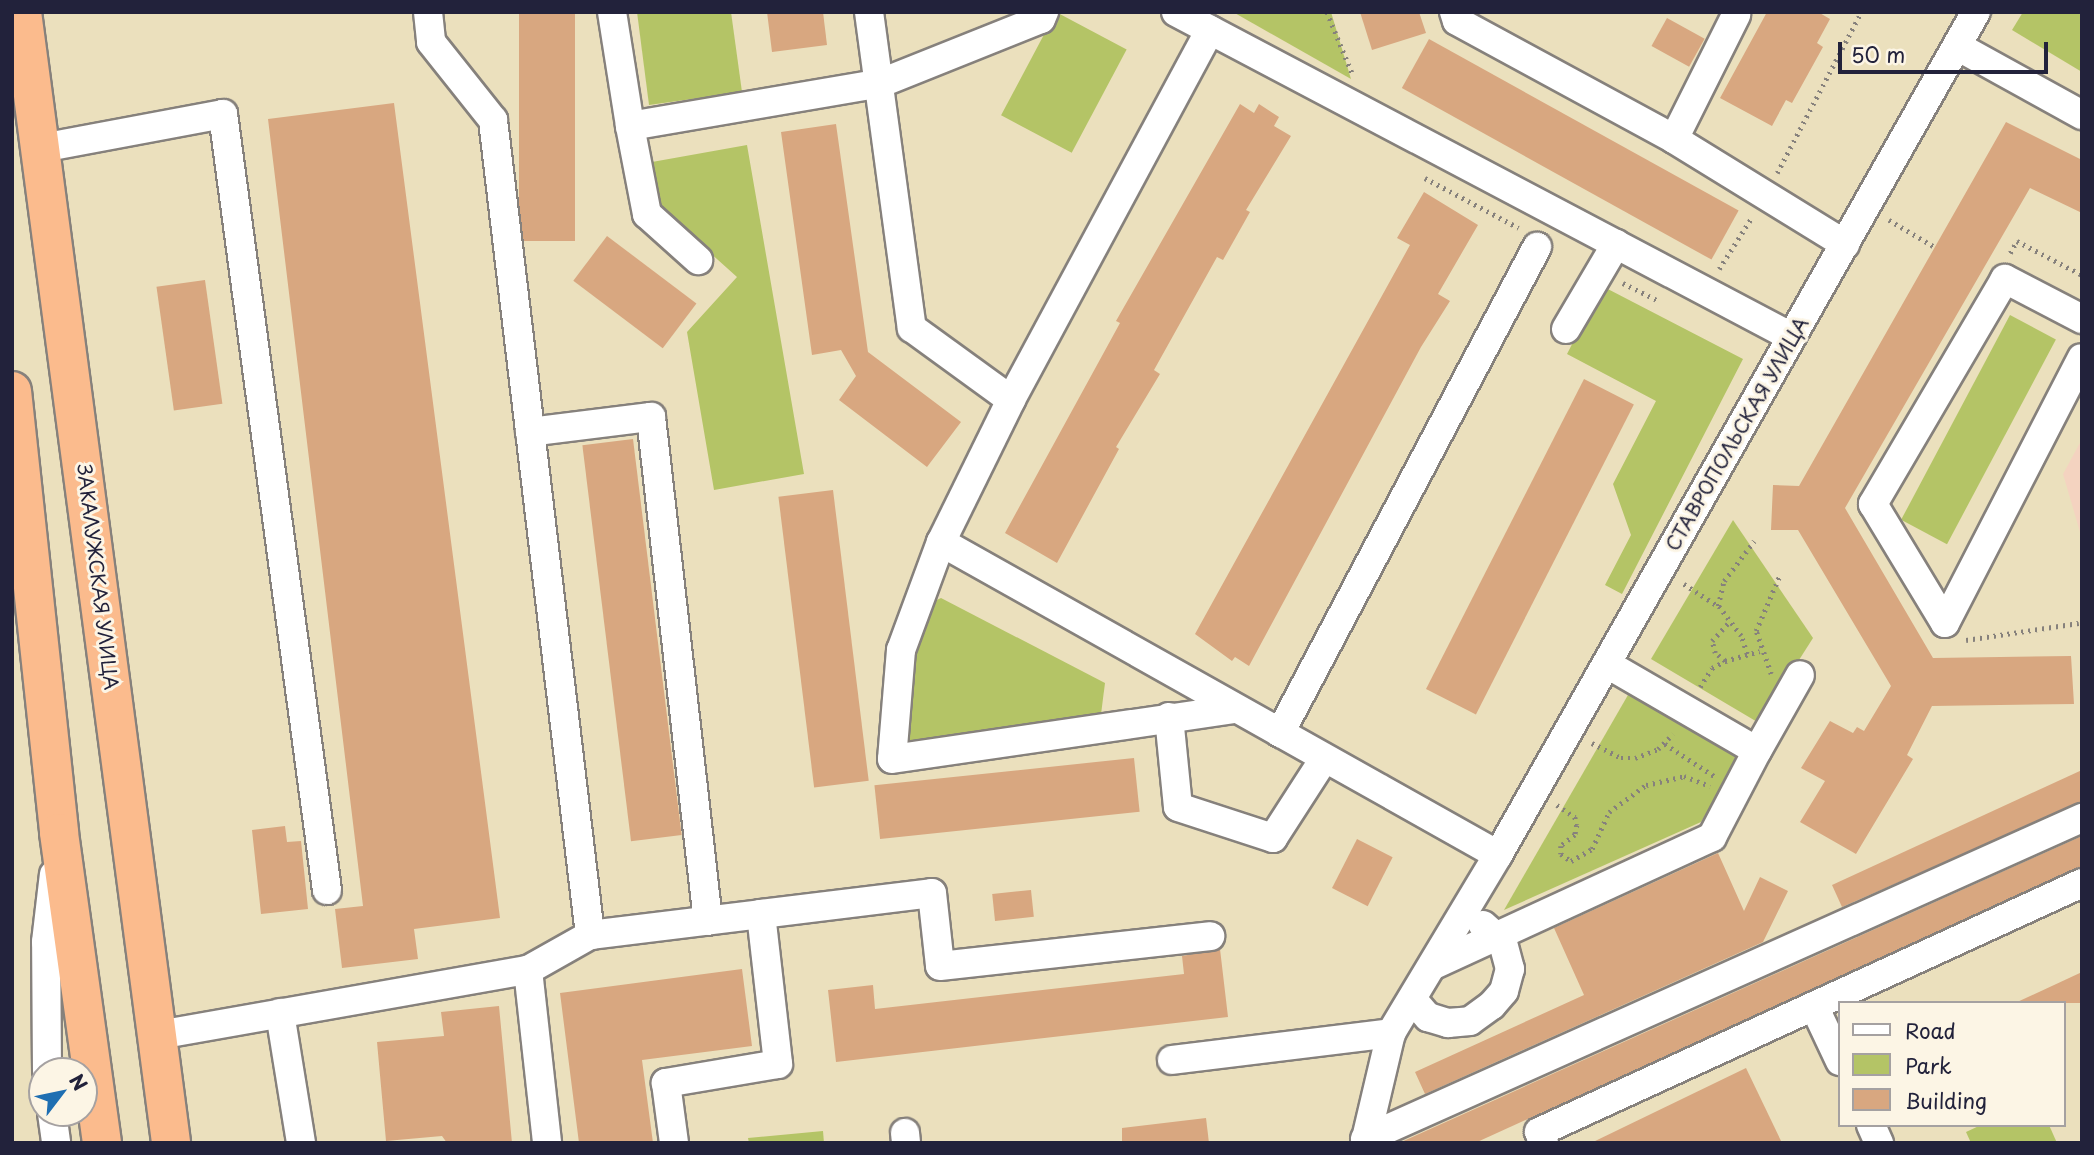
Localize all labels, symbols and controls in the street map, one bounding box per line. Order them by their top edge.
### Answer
scale bar [1842,28,2052,72]
text: 50 m [1851,38,1905,70]
street label: СТАВРОПОЛЬСКАЯ УЛИЦА [1661,313,1813,555]
street label: ЗАКАЛУЖСКАЯ УЛИЦА [73,463,123,691]
legend [1839,1001,2066,1127]
text: Road [1905,1014,1956,1046]
text: Park [1905,1049,1952,1081]
north arrow [28,1057,98,1127]
text: N [63,1068,95,1096]
text: Building [1905,1084,1987,1116]

